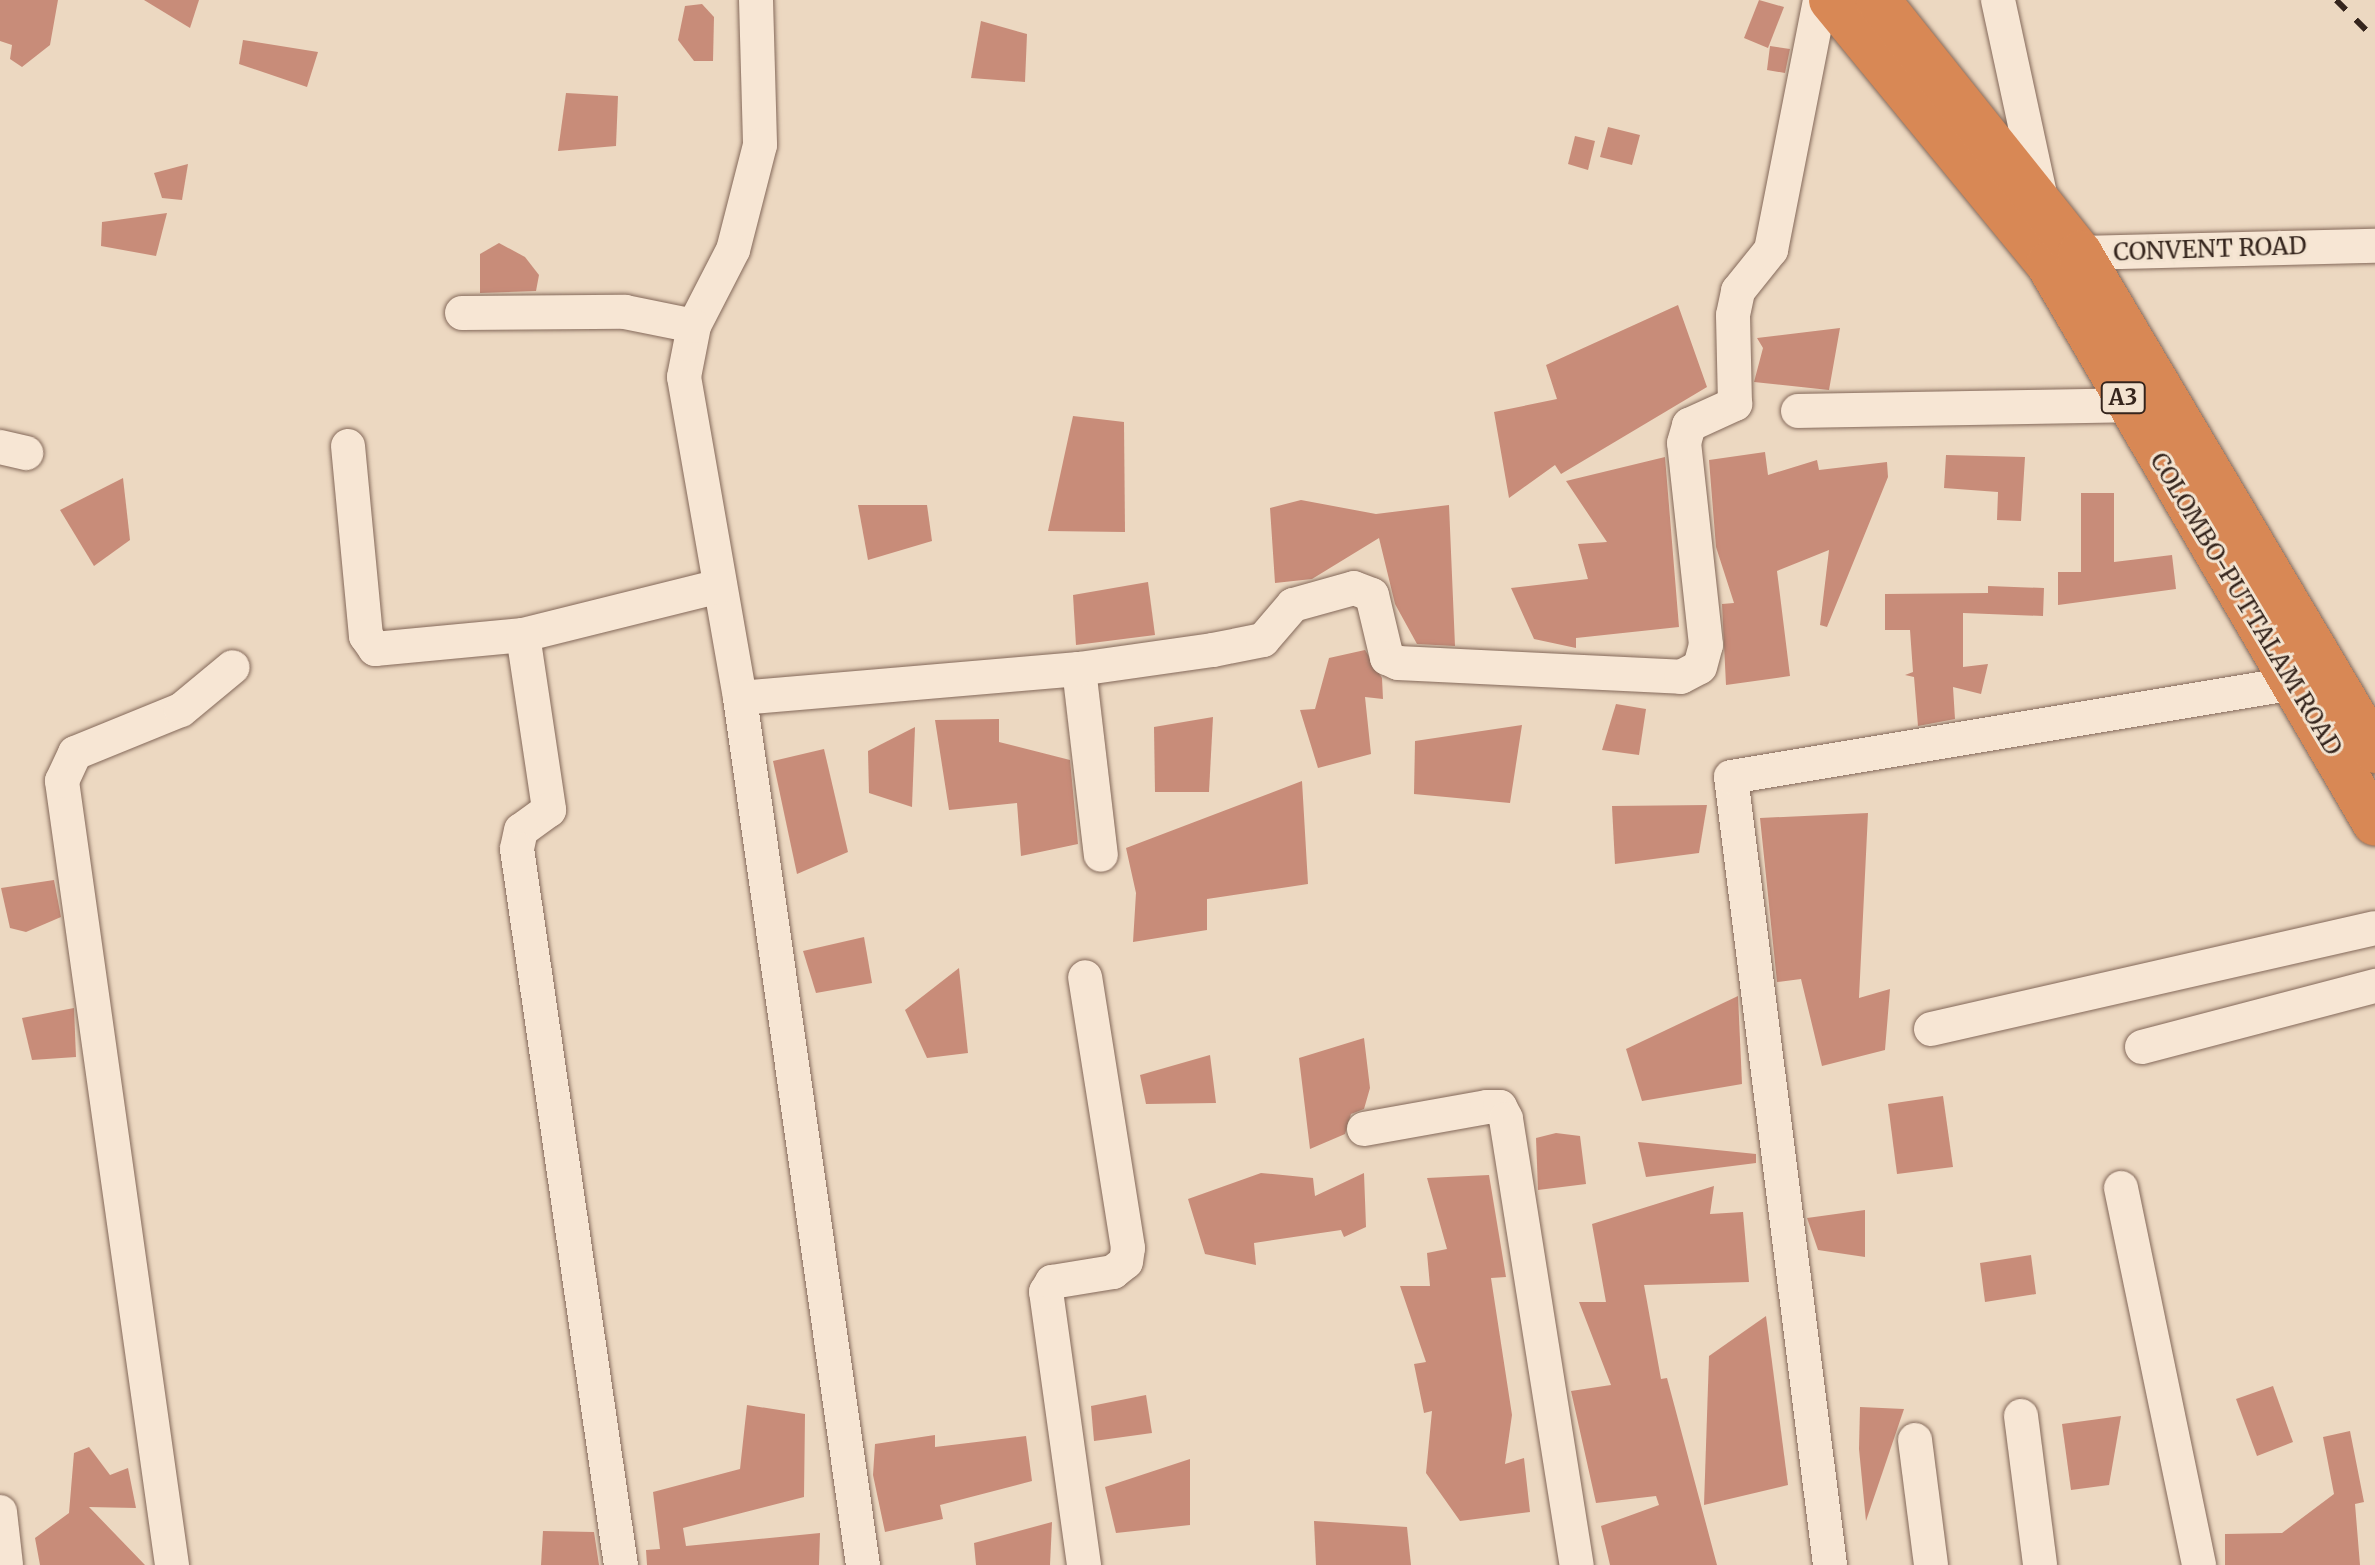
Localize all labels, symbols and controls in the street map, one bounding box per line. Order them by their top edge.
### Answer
street label: CONVENT ROAD [2113,231,2307,267]
road number: A3 [2099,380,2147,416]
street label: COLOMBO-PUTTALAM ROAD [2144,448,2348,760]

